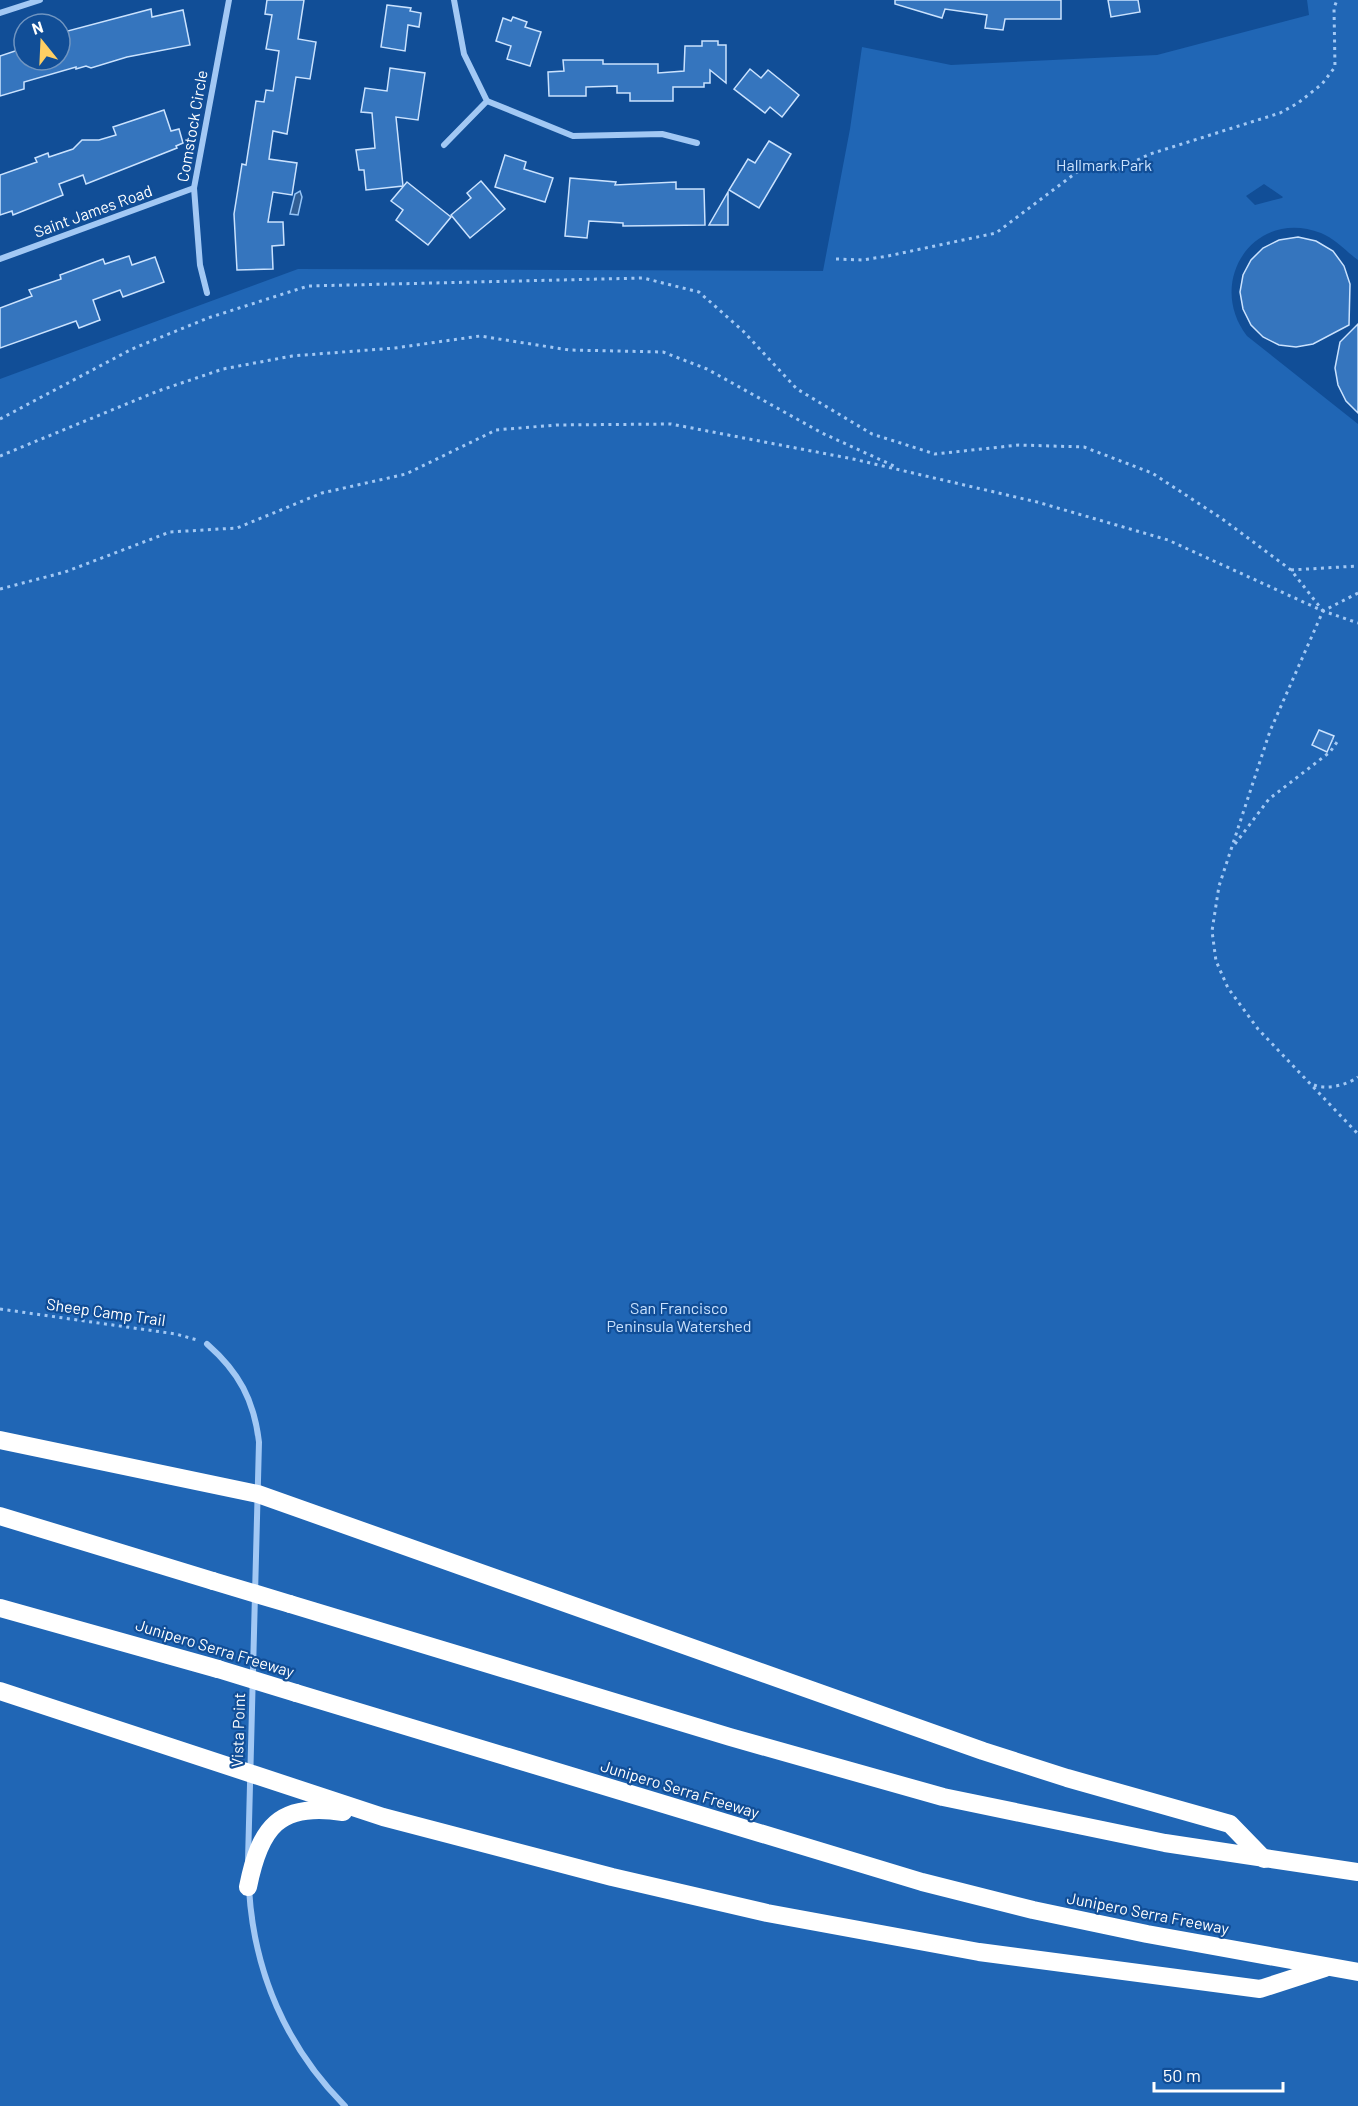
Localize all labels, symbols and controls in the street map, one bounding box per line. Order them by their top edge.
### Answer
north arrow [12,12,72,72]
text: N [29,17,45,38]
street label: Comstock Circle [172,69,211,183]
park label: Hallmark Park [1056,155,1152,174]
street label: Saint James Road [31,180,155,241]
street label: Sheep Camp Trail [45,1294,167,1329]
park label: San Francisco Peninsula Watershed [606,1298,752,1335]
street label: Junipero Serra Freeway [134,1614,297,1681]
street label: Vista Point [227,1692,248,1768]
street label: Junipero Serra Freeway [599,1755,762,1822]
street label: Junipero Serra Freeway [1065,1887,1231,1938]
scale bar [1154,2055,1283,2093]
text: 50 m [1163,2064,1201,2086]

